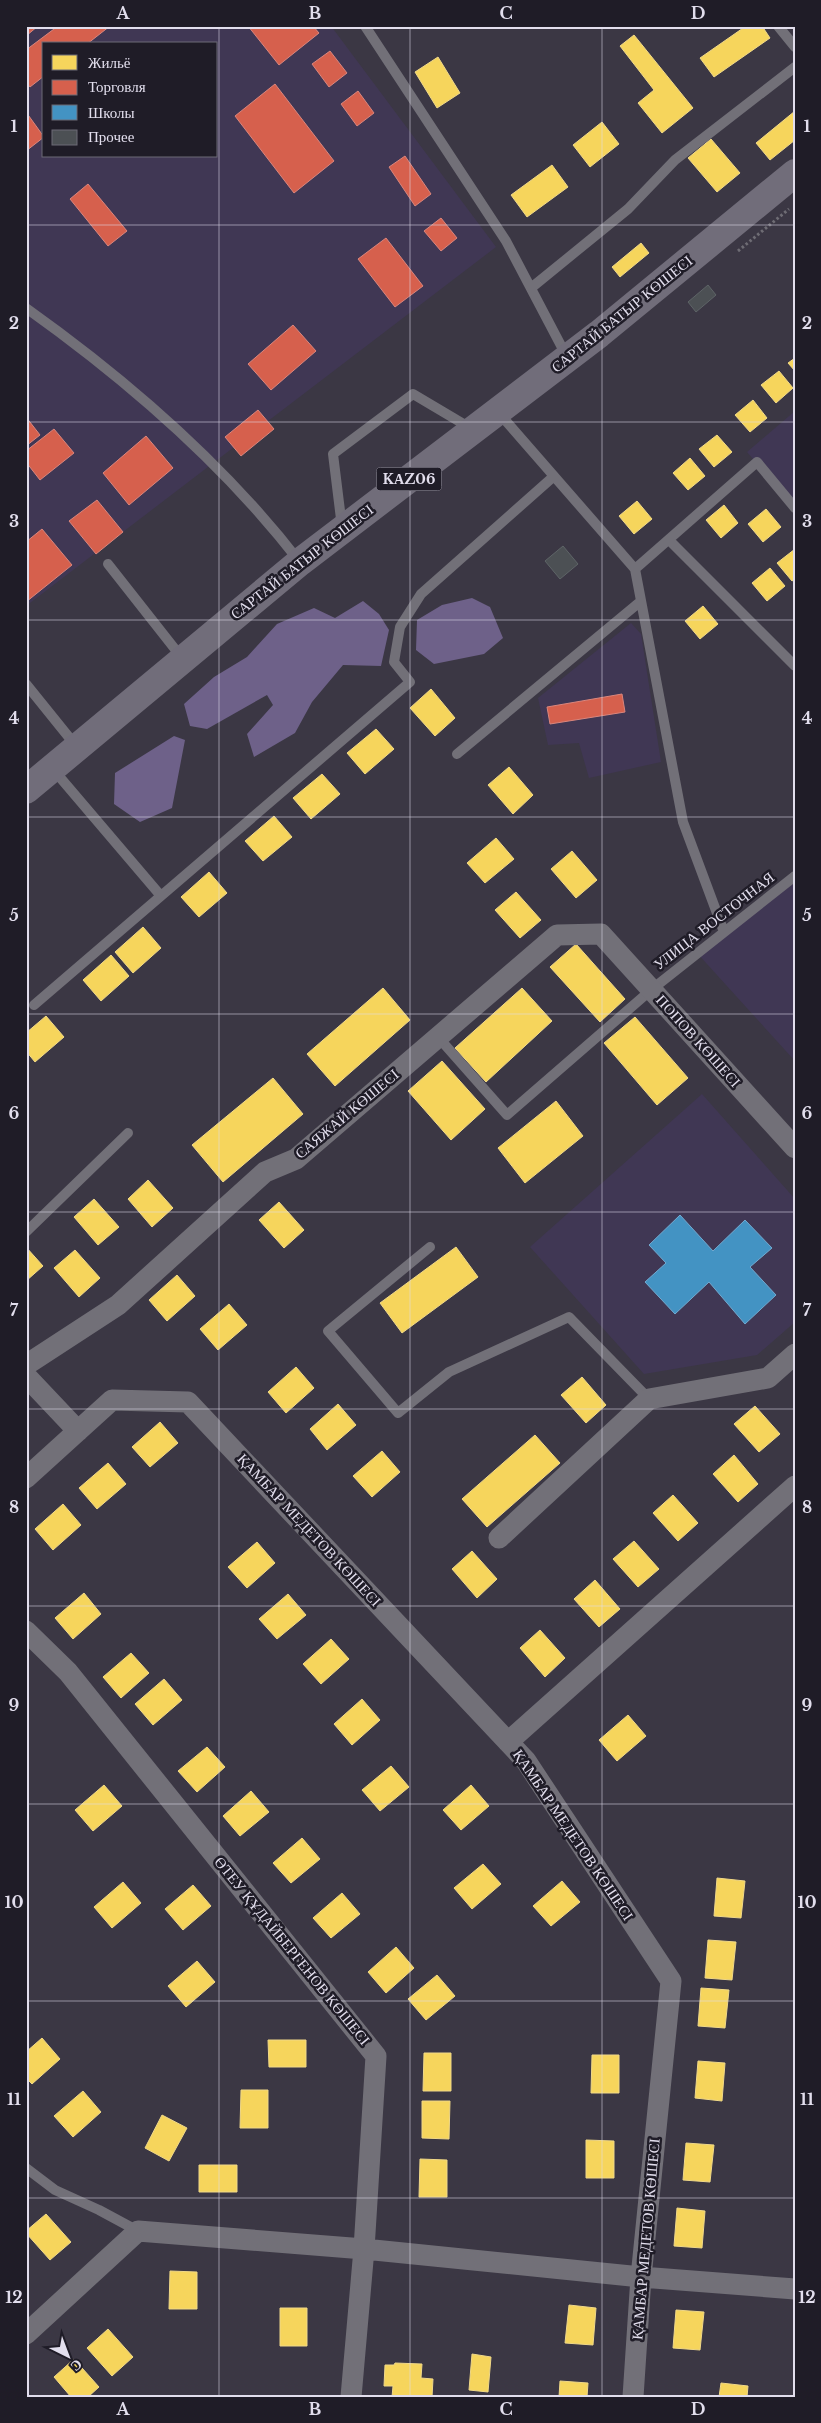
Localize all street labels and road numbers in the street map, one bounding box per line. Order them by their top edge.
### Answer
street label: САРТАЙ БАТЫР КӨШЕСІ [547,251,696,376]
road number: KАZ06 [376,468,442,490]
street label: САРТАЙ БАТЫР КӨШЕСІ [227,500,377,623]
street label: УЛИЦА ВОСТОЧНАЯ [650,868,778,974]
street label: ПОПОВ КӨШЕСІ [652,991,745,1091]
street label: САЯЖАЙ КӨШЕСІ [291,1065,402,1163]
street label: ҚАМБАР МЕДЕТОВ КӨШЕСІ [233,1449,385,1610]
street label: ҚАМБАР МЕДЕТОВ КӨШЕСІ [509,1746,638,1924]
street label: ӨТЕУ ҚҰДАЙБЕРГЕНОВ КӨШЕСІ [210,1853,374,2049]
street label: ҚАМБАР МЕДЕТОВ КӨШЕСІ [627,2137,664,2341]

